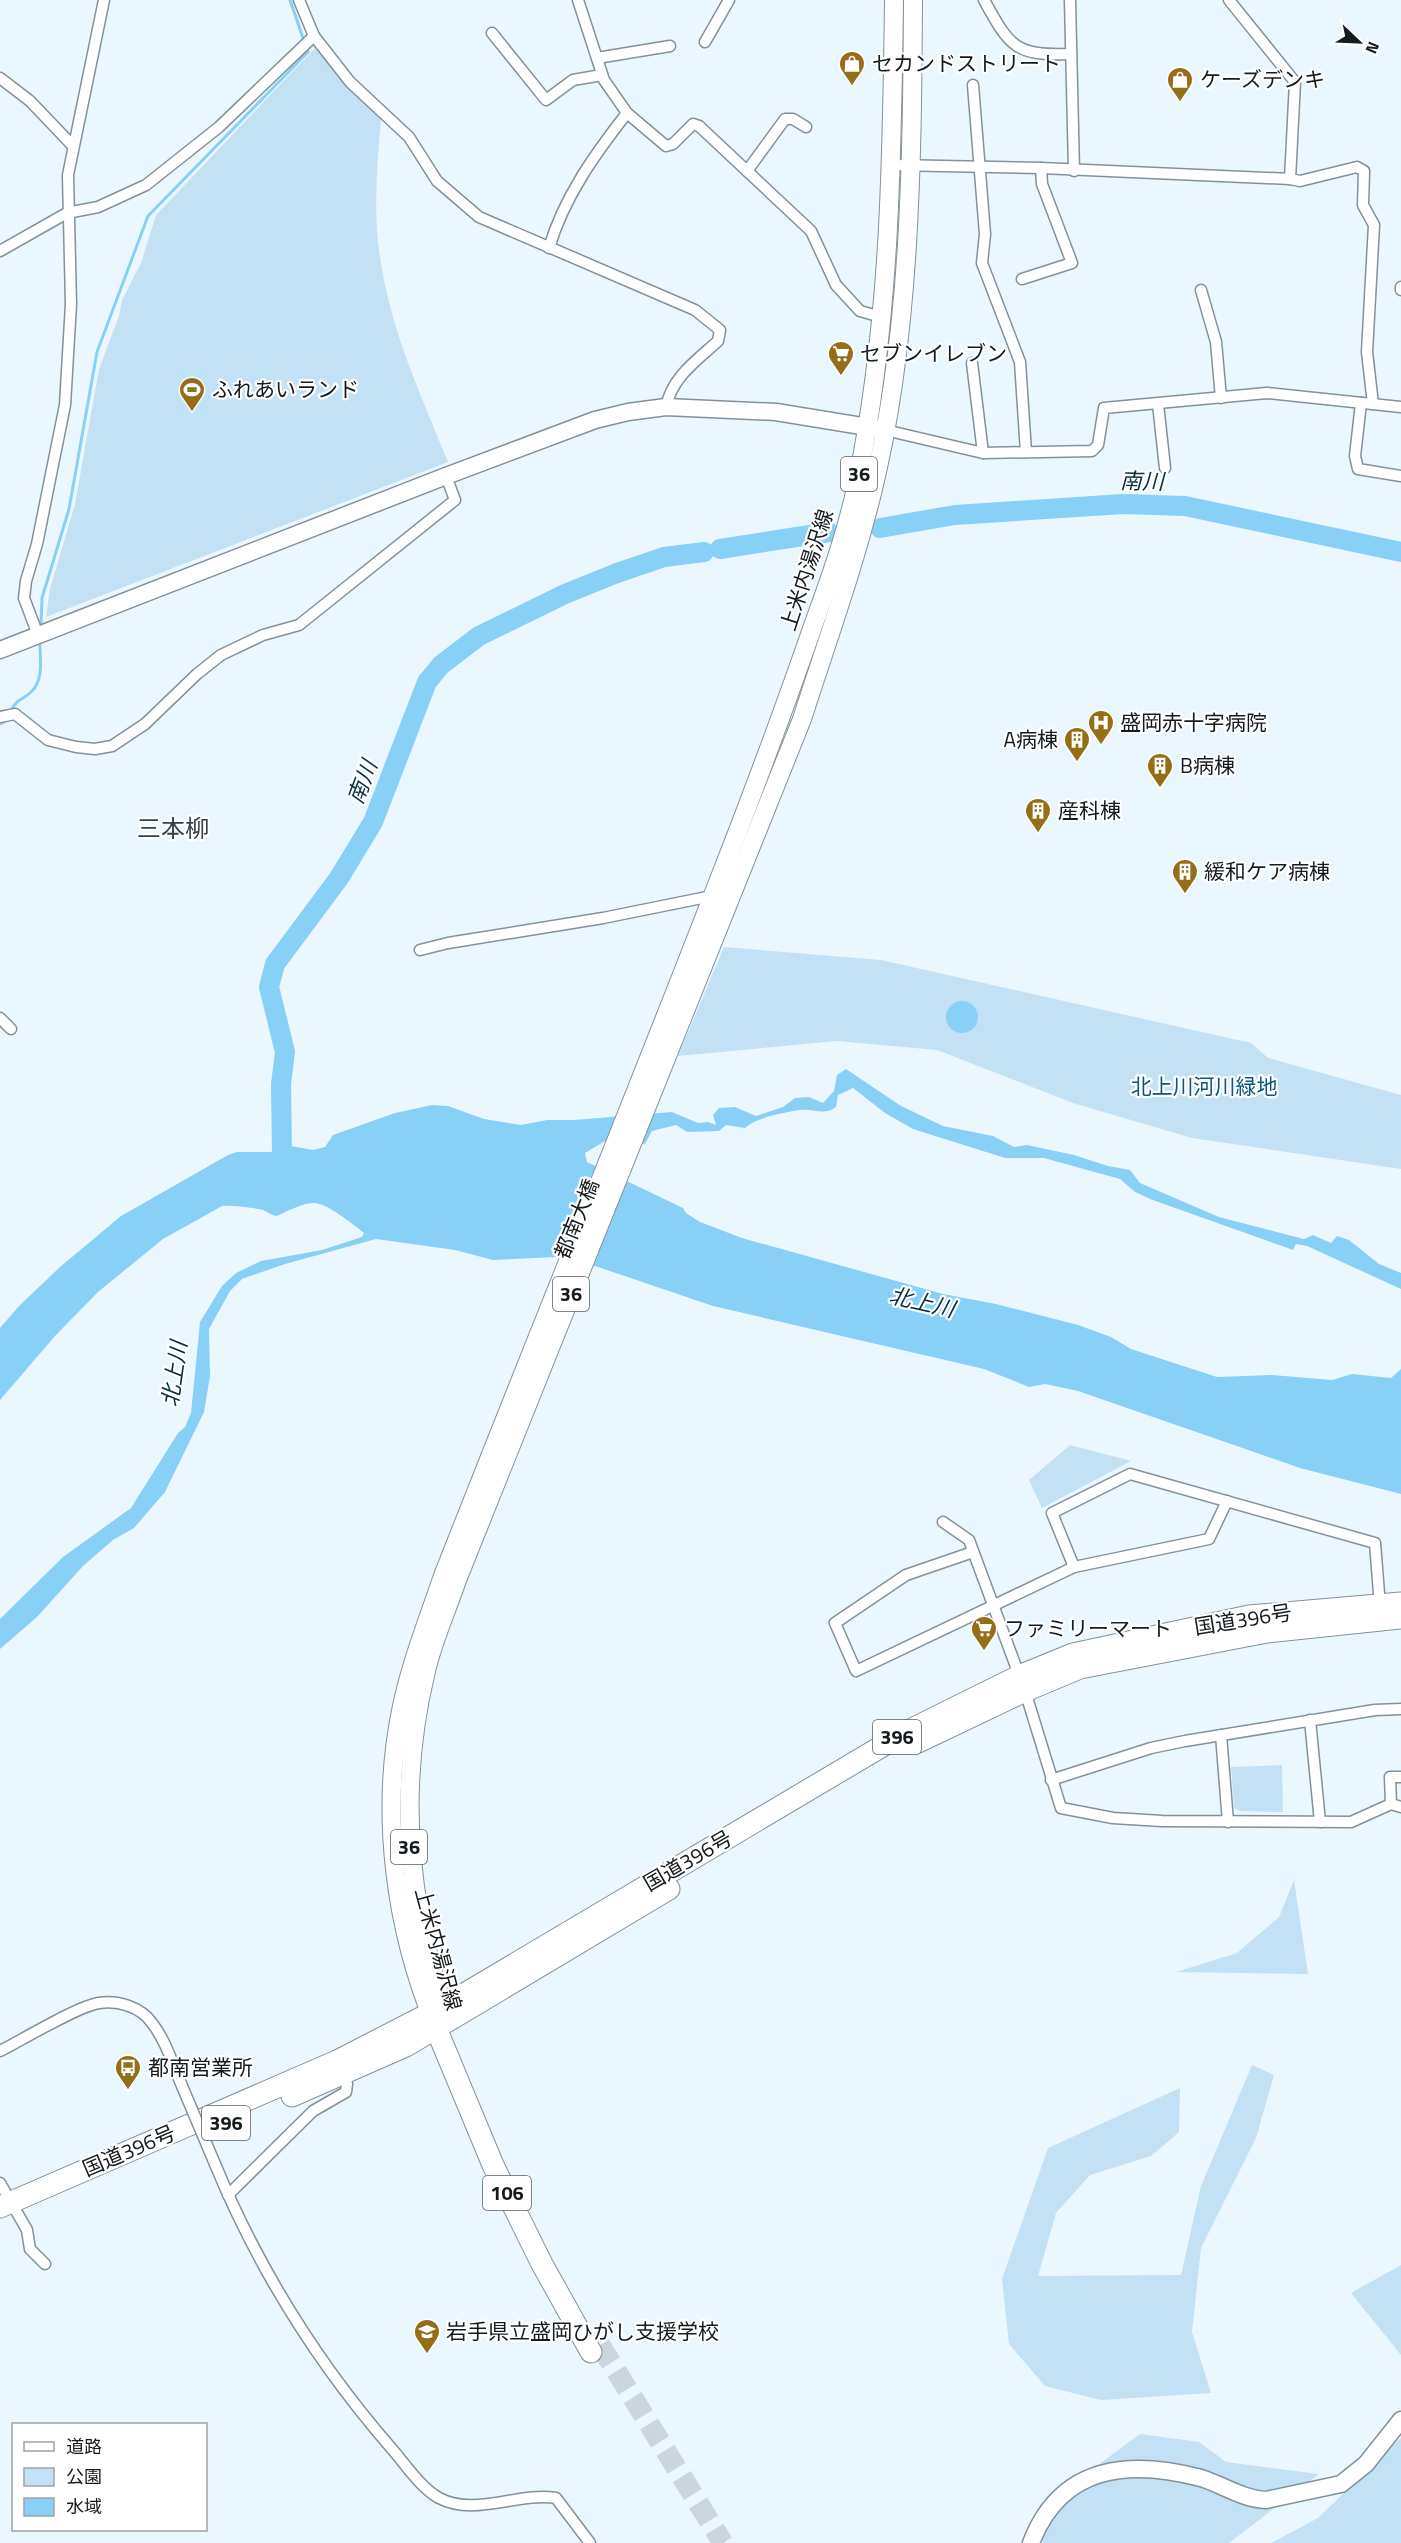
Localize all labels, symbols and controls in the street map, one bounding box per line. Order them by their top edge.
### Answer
north arrow [1329,12,1389,72]
text: N [1360,38,1386,58]
place label: セカンドストリート [872,47,1061,79]
shop icon: セカンドストリート [837,49,867,87]
place label: ケーズデンキ [1200,63,1325,95]
shop icon: ケーズデンキ [1165,65,1195,103]
place label: セブンイレブン [860,337,1007,369]
supermarket icon: セブンイレブン [826,339,856,377]
place label: ふれあいランド [212,373,359,405]
sports icon: ふれあいランド [177,375,207,413]
road number: 36 [841,457,877,491]
water label: 南川 [1120,464,1166,498]
street label: 上米内湯沢線 [771,505,841,635]
place label: 盛岡赤十字病院 [1120,706,1267,738]
hospital icon: 盛岡赤十字病院 [1086,708,1116,746]
place label: A病棟 [1003,723,1058,755]
building icon: A病棟 [1062,725,1092,763]
place label: B病棟 [1180,749,1235,781]
building icon: B病棟 [1145,751,1175,789]
water label: 南川 [338,754,386,809]
place label: 産科棟 [1058,794,1121,826]
building icon: 産科棟 [1023,796,1053,834]
district label: 三本柳 [137,810,209,846]
place label: 緩和ケア病棟 [1204,855,1330,887]
building icon: 緩和ケア病棟 [1170,857,1200,895]
park label: 北上川河川緑地 [1131,1070,1278,1102]
street label: 都南大橋 [546,1174,607,1264]
road number: 36 [553,1277,589,1311]
water label: 北上川 [886,1278,960,1326]
water label: 北上川 [153,1337,196,1409]
street label: 国道396号 [1192,1596,1294,1643]
place label: ファミリーマート [1004,1612,1172,1644]
supermarket icon: ファミリーマート [969,1614,999,1652]
road number: 396 [873,1720,921,1754]
street label: 国道396号 [637,1822,738,1899]
road number: 36 [391,1830,427,1864]
street label: 上米内湯沢線 [407,1884,471,2014]
place label: 都南営業所 [148,2051,253,2083]
bus stop icon: 都南営業所 [113,2053,143,2091]
road number: 396 [202,2106,250,2140]
street label: 国道396号 [77,2116,180,2184]
road number: 106 [483,2176,531,2210]
place label: 岩手県立盛岡ひがし支援学校 [446,2315,719,2347]
school or university icon: 岩手県立盛岡ひがし支援学校 [412,2317,442,2355]
legend [12,2423,207,2531]
text: 道路 [66,2433,102,2460]
text: 公園 [66,2463,102,2490]
text: 水域 [66,2493,102,2520]

